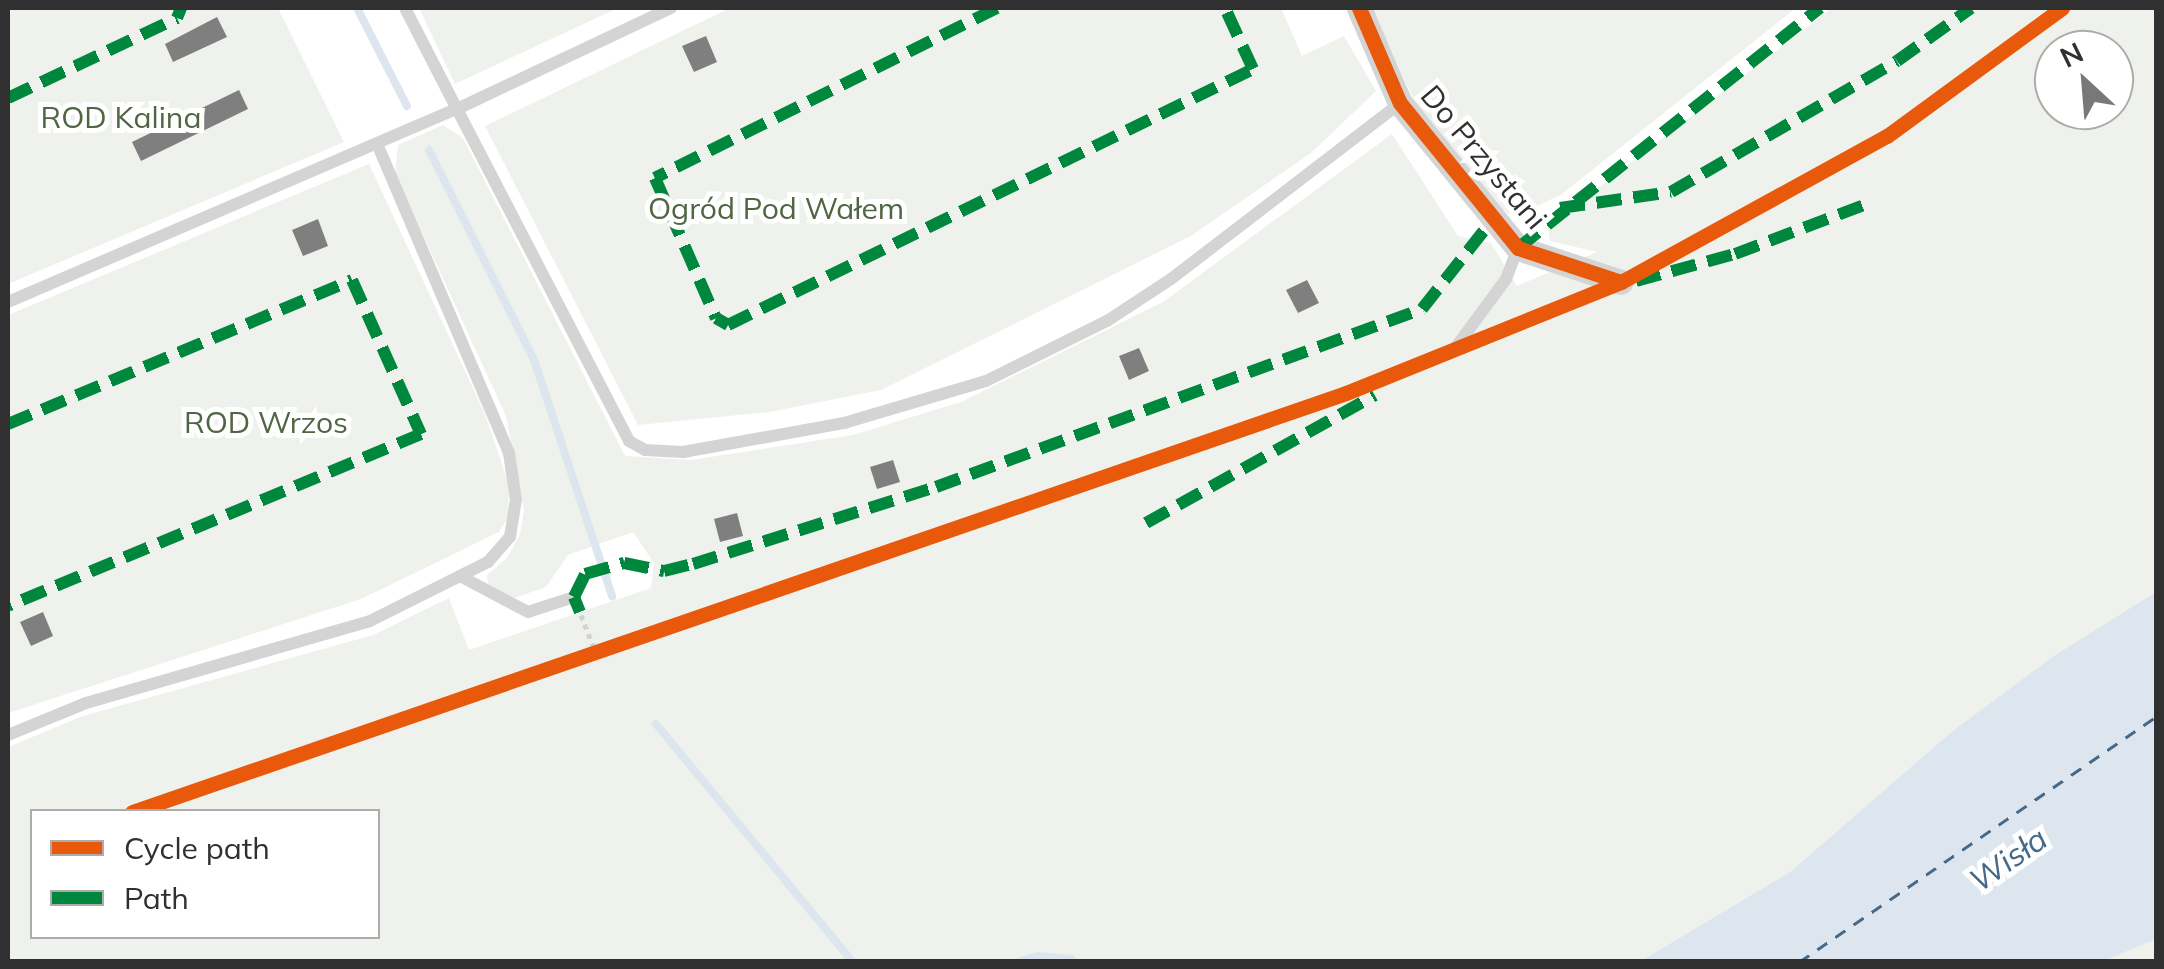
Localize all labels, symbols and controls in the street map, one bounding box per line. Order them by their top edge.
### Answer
north arrow [2034,30,2134,130]
text: N [2054,34,2089,75]
street label: Do Przystani [1413,78,1555,236]
park label: ROD Kalina [41,99,201,135]
park label: Ogród Pod Wałem [648,190,904,226]
park label: ROD Wrzos [184,404,348,440]
legend [30,809,380,939]
water label: Wisła [1962,819,2054,899]
text: Cycle path [124,829,270,867]
text: Path [124,879,189,917]

